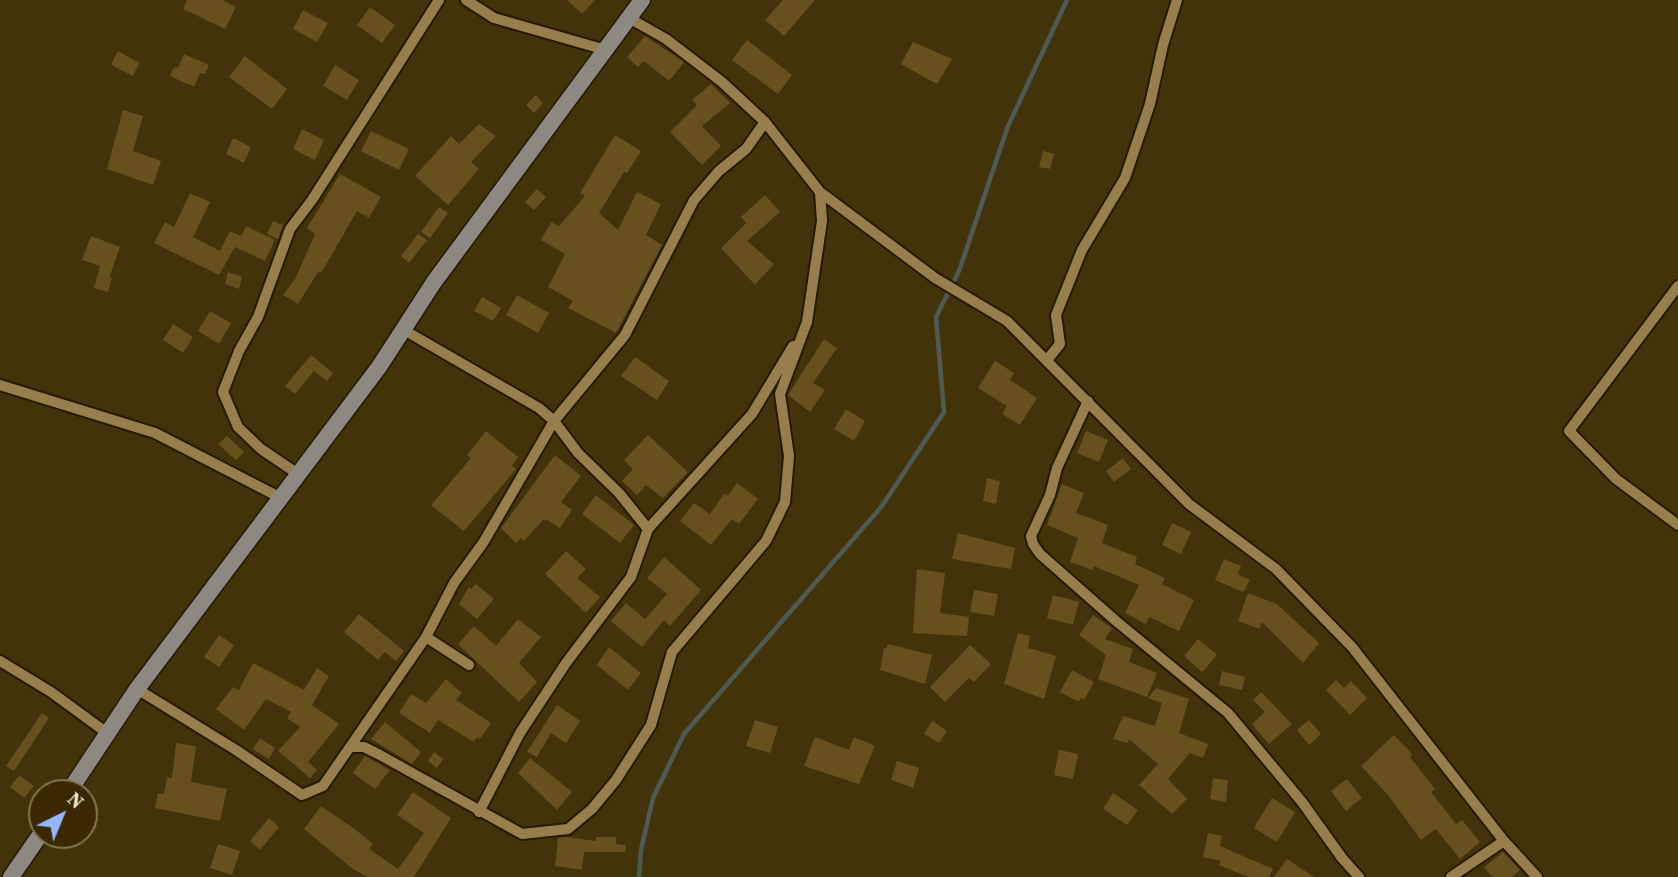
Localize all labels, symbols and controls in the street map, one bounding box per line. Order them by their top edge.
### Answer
north arrow [28,779,98,849]
text: N [62,786,90,814]

